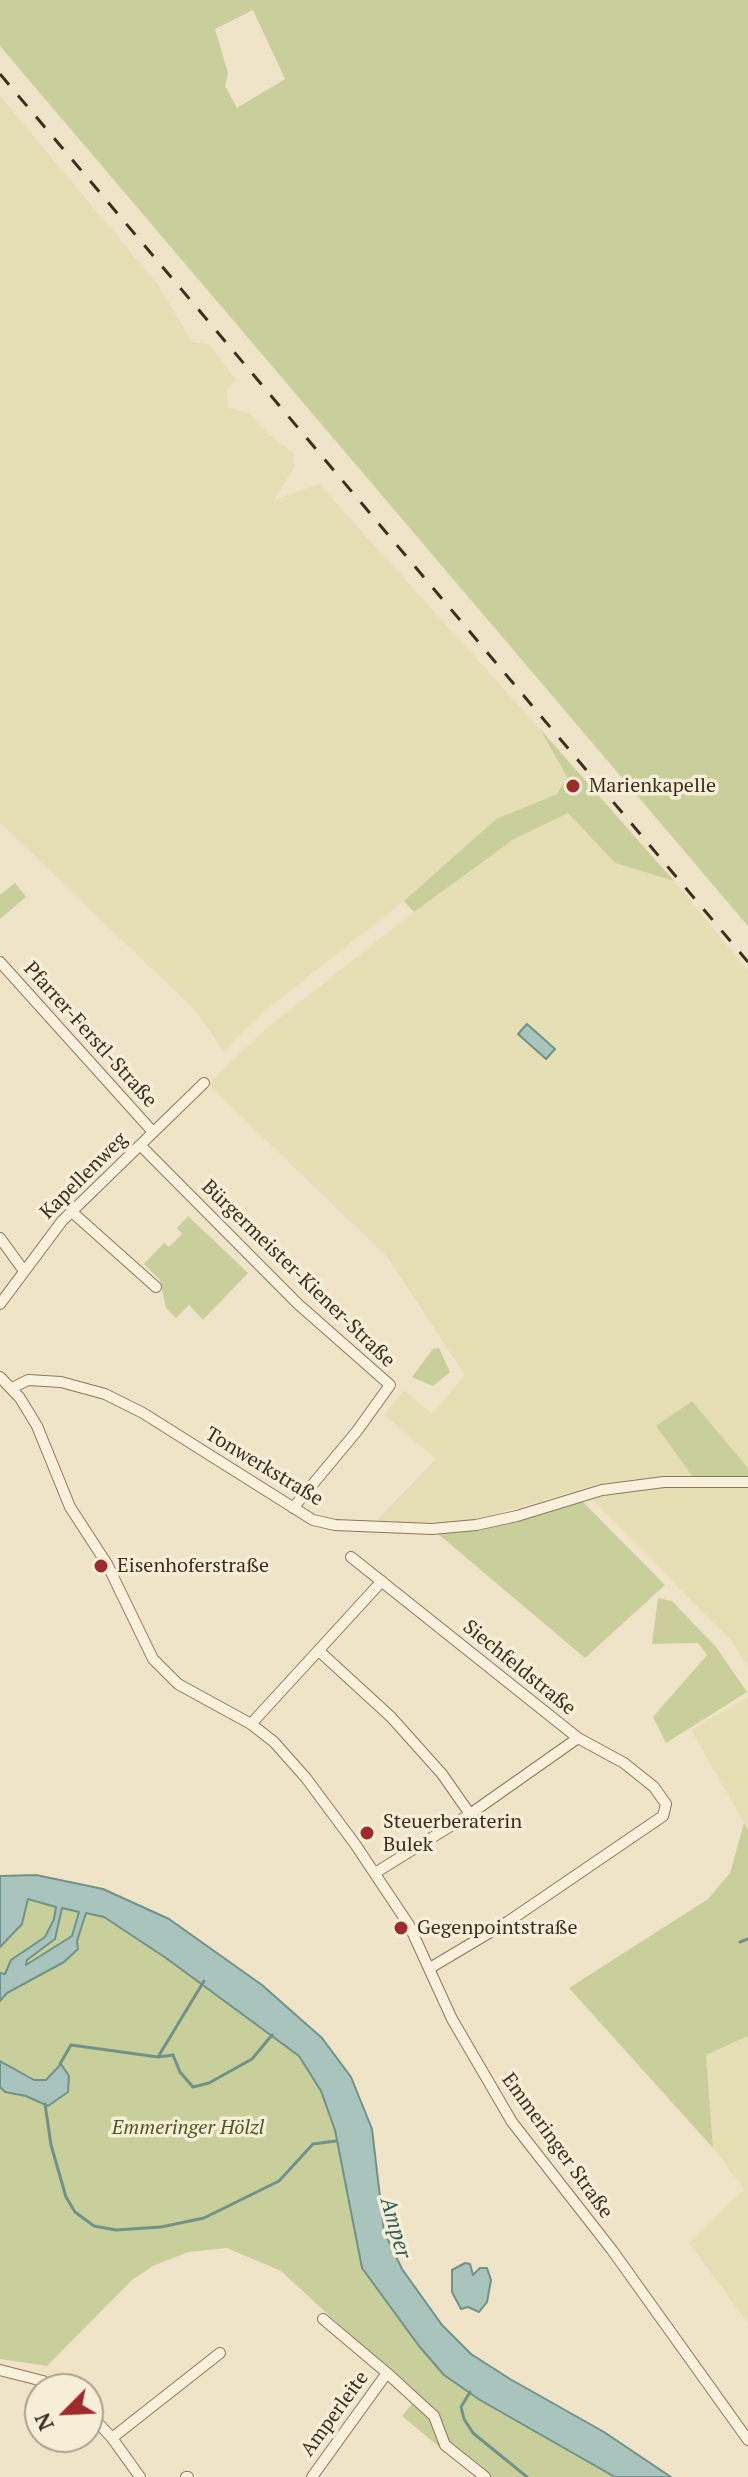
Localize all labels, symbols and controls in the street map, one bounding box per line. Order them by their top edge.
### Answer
place label: Marienkapelle [589,774,716,798]
marker: Marienkapelle [564,777,582,795]
street label: Pfarrer-Ferstl-Straße [18,957,162,1113]
street label: Kapellenweg [35,1127,133,1225]
street label: Bürgermeister-Kiener-Straße [196,1175,400,1373]
street label: Tonwerkstraße [201,1422,327,1512]
place label: Eisenhoferstraße [117,1554,269,1578]
marker: Eisenhoferstraße [92,1557,110,1575]
street label: Siechfeldstraße [458,1615,580,1721]
place label: Steuerberaterin Bulek [383,1810,522,1857]
marker: Steuerberaterin Bulek [358,1824,376,1842]
place label: Gegenpointstraße [417,1916,578,1940]
marker: Gegenpointstraße [392,1919,410,1937]
street label: Emmeringer Straße [496,2069,618,2223]
park label: Emmeringer Hölzl [112,2116,264,2140]
water label: Amper [374,2194,416,2262]
street label: Amperleite [296,2367,374,2461]
north arrow [24,2373,104,2453]
text: N [27,2409,60,2436]

